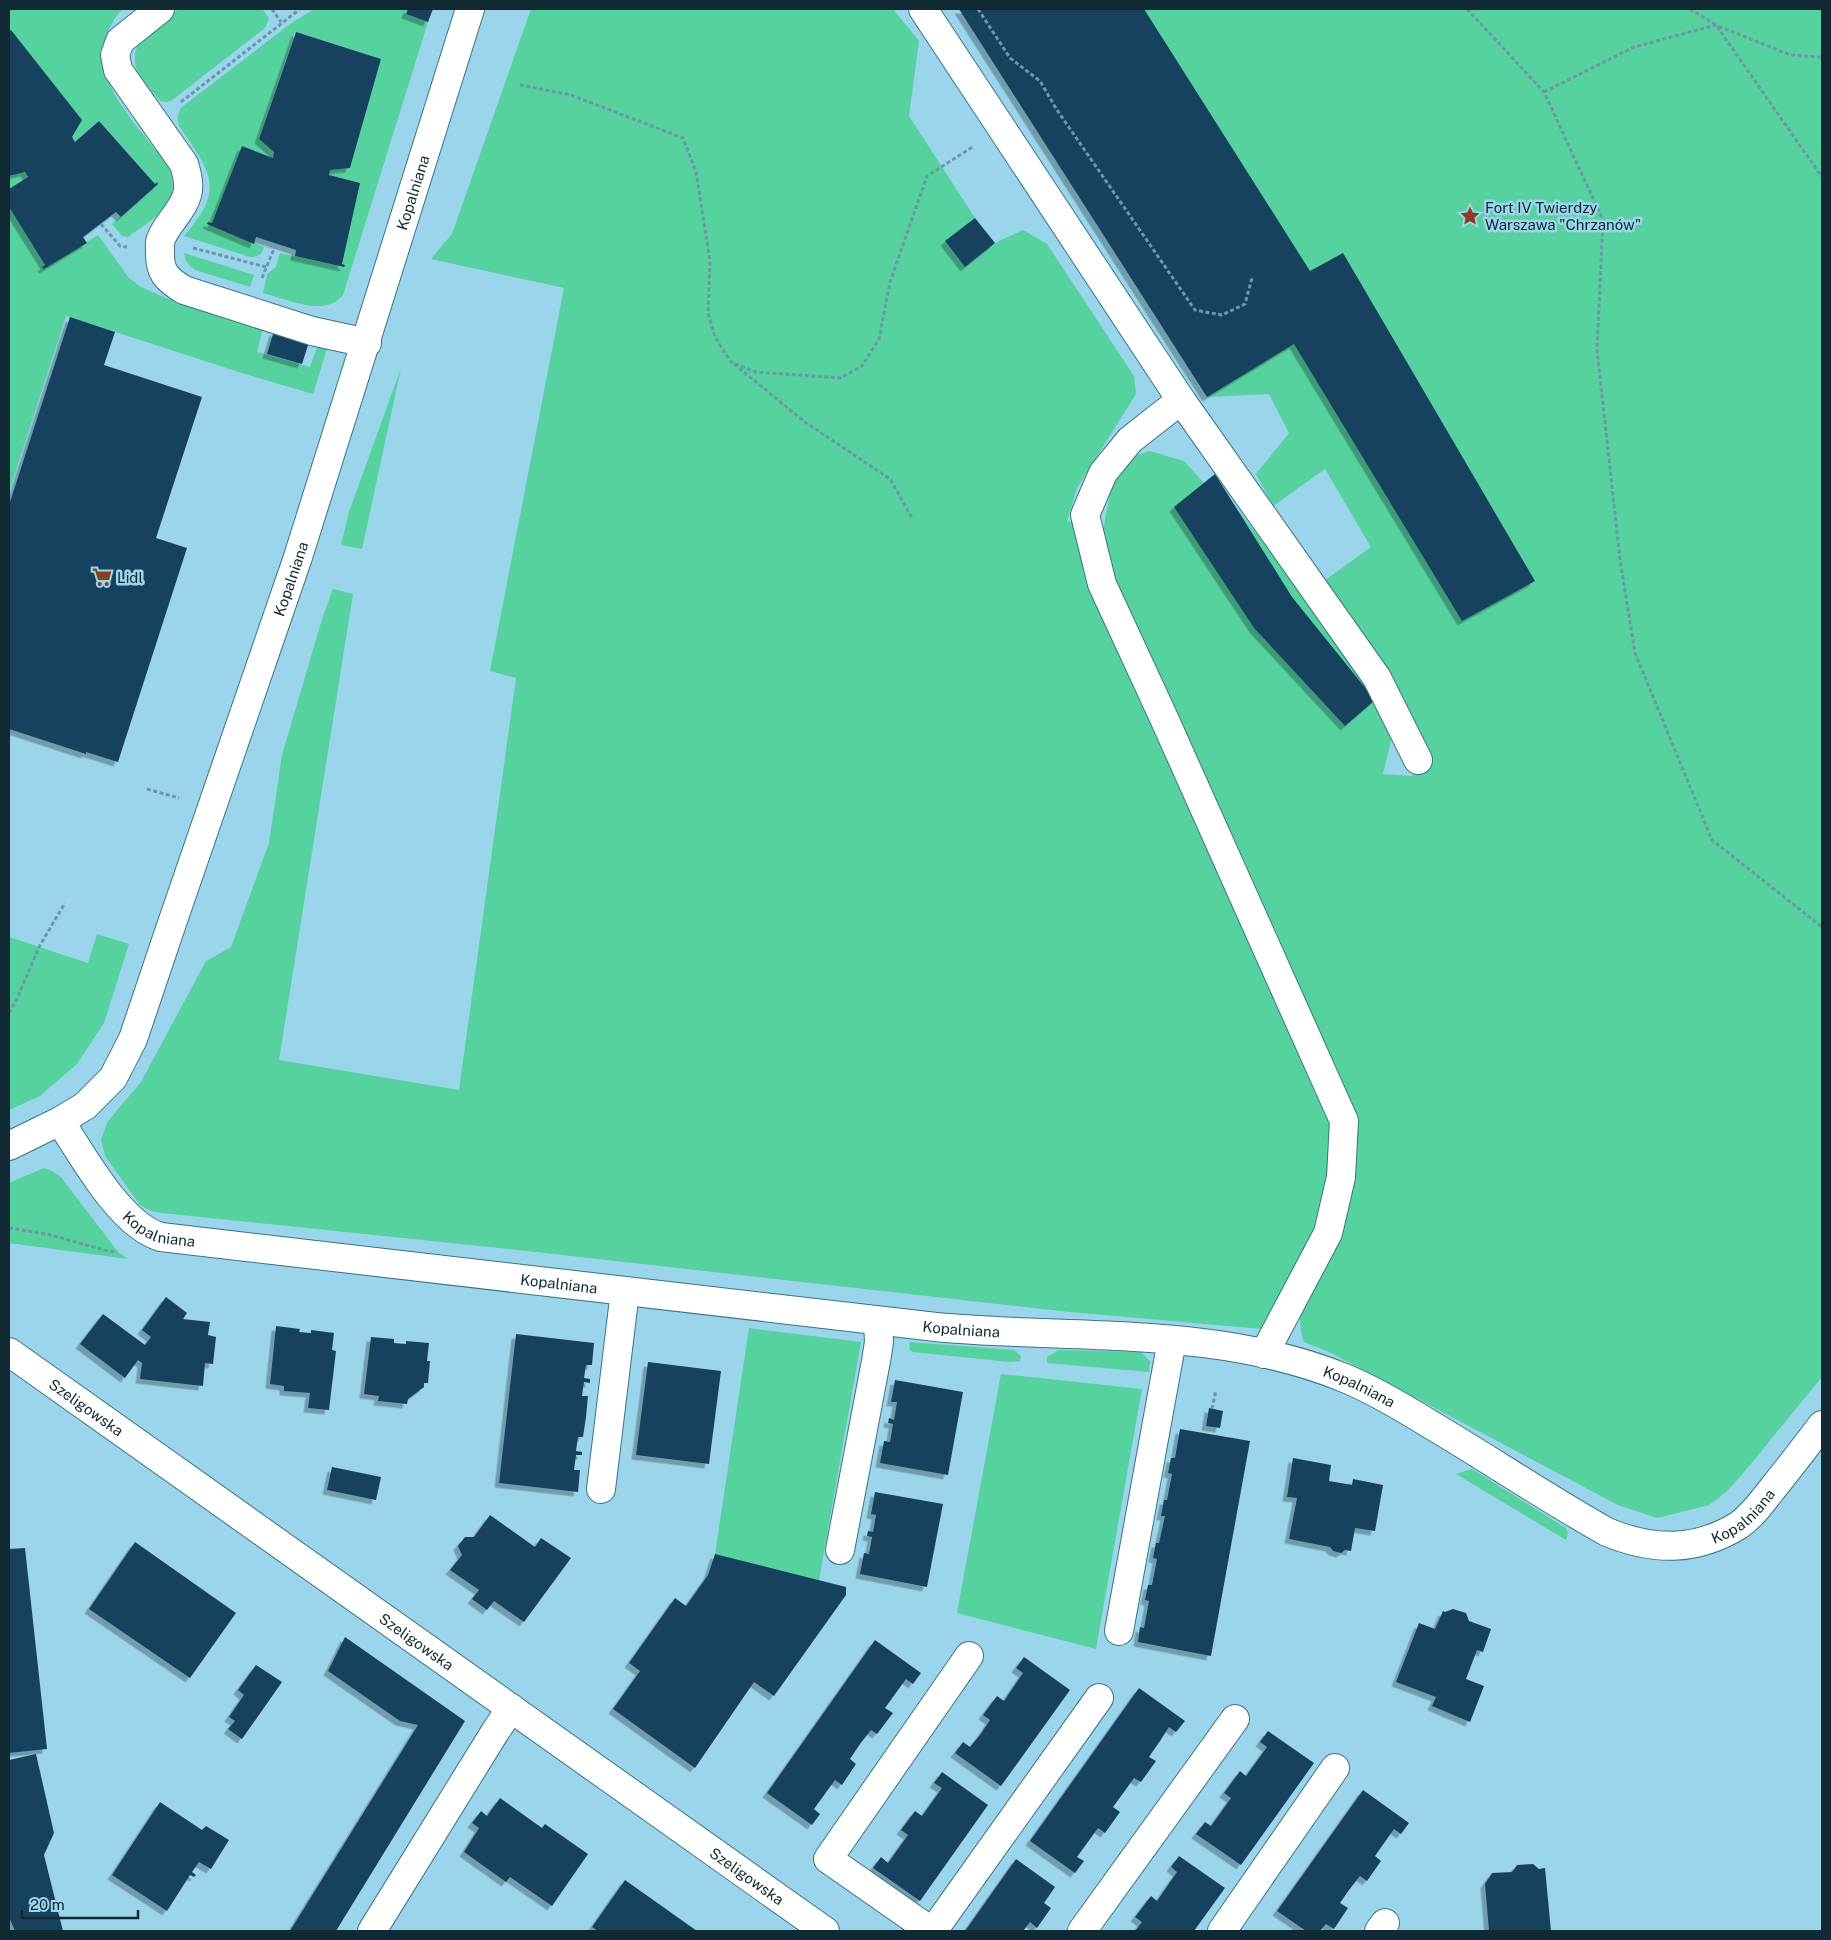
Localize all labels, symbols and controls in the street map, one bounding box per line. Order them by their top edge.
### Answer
street label: Kopalniana [393,153,432,232]
place label: Fort IV Twierdzy Warszawa "Chrzanów" [1485,199,1641,233]
place icon: Fort IV Twierdzy Warszawa "Chrzanów" [1459,205,1481,227]
street label: Kopalniana [270,539,311,618]
supermarket icon: Lidl [91,566,113,588]
place label: Lidl [117,569,143,586]
street label: Kopalniana [120,1207,196,1249]
street label: Kopalniana [520,1270,599,1296]
street label: Kopalniana [922,1317,1001,1340]
street label: Kopalniana [1321,1362,1398,1410]
street label: Szeligowska [46,1375,127,1439]
street label: Kopalniana [1709,1485,1778,1546]
street label: Szeligowska [376,1609,457,1673]
street label: Szeligowska [707,1844,787,1908]
scale bar [22,1888,139,1920]
text: 20 m [30,1896,65,1913]

